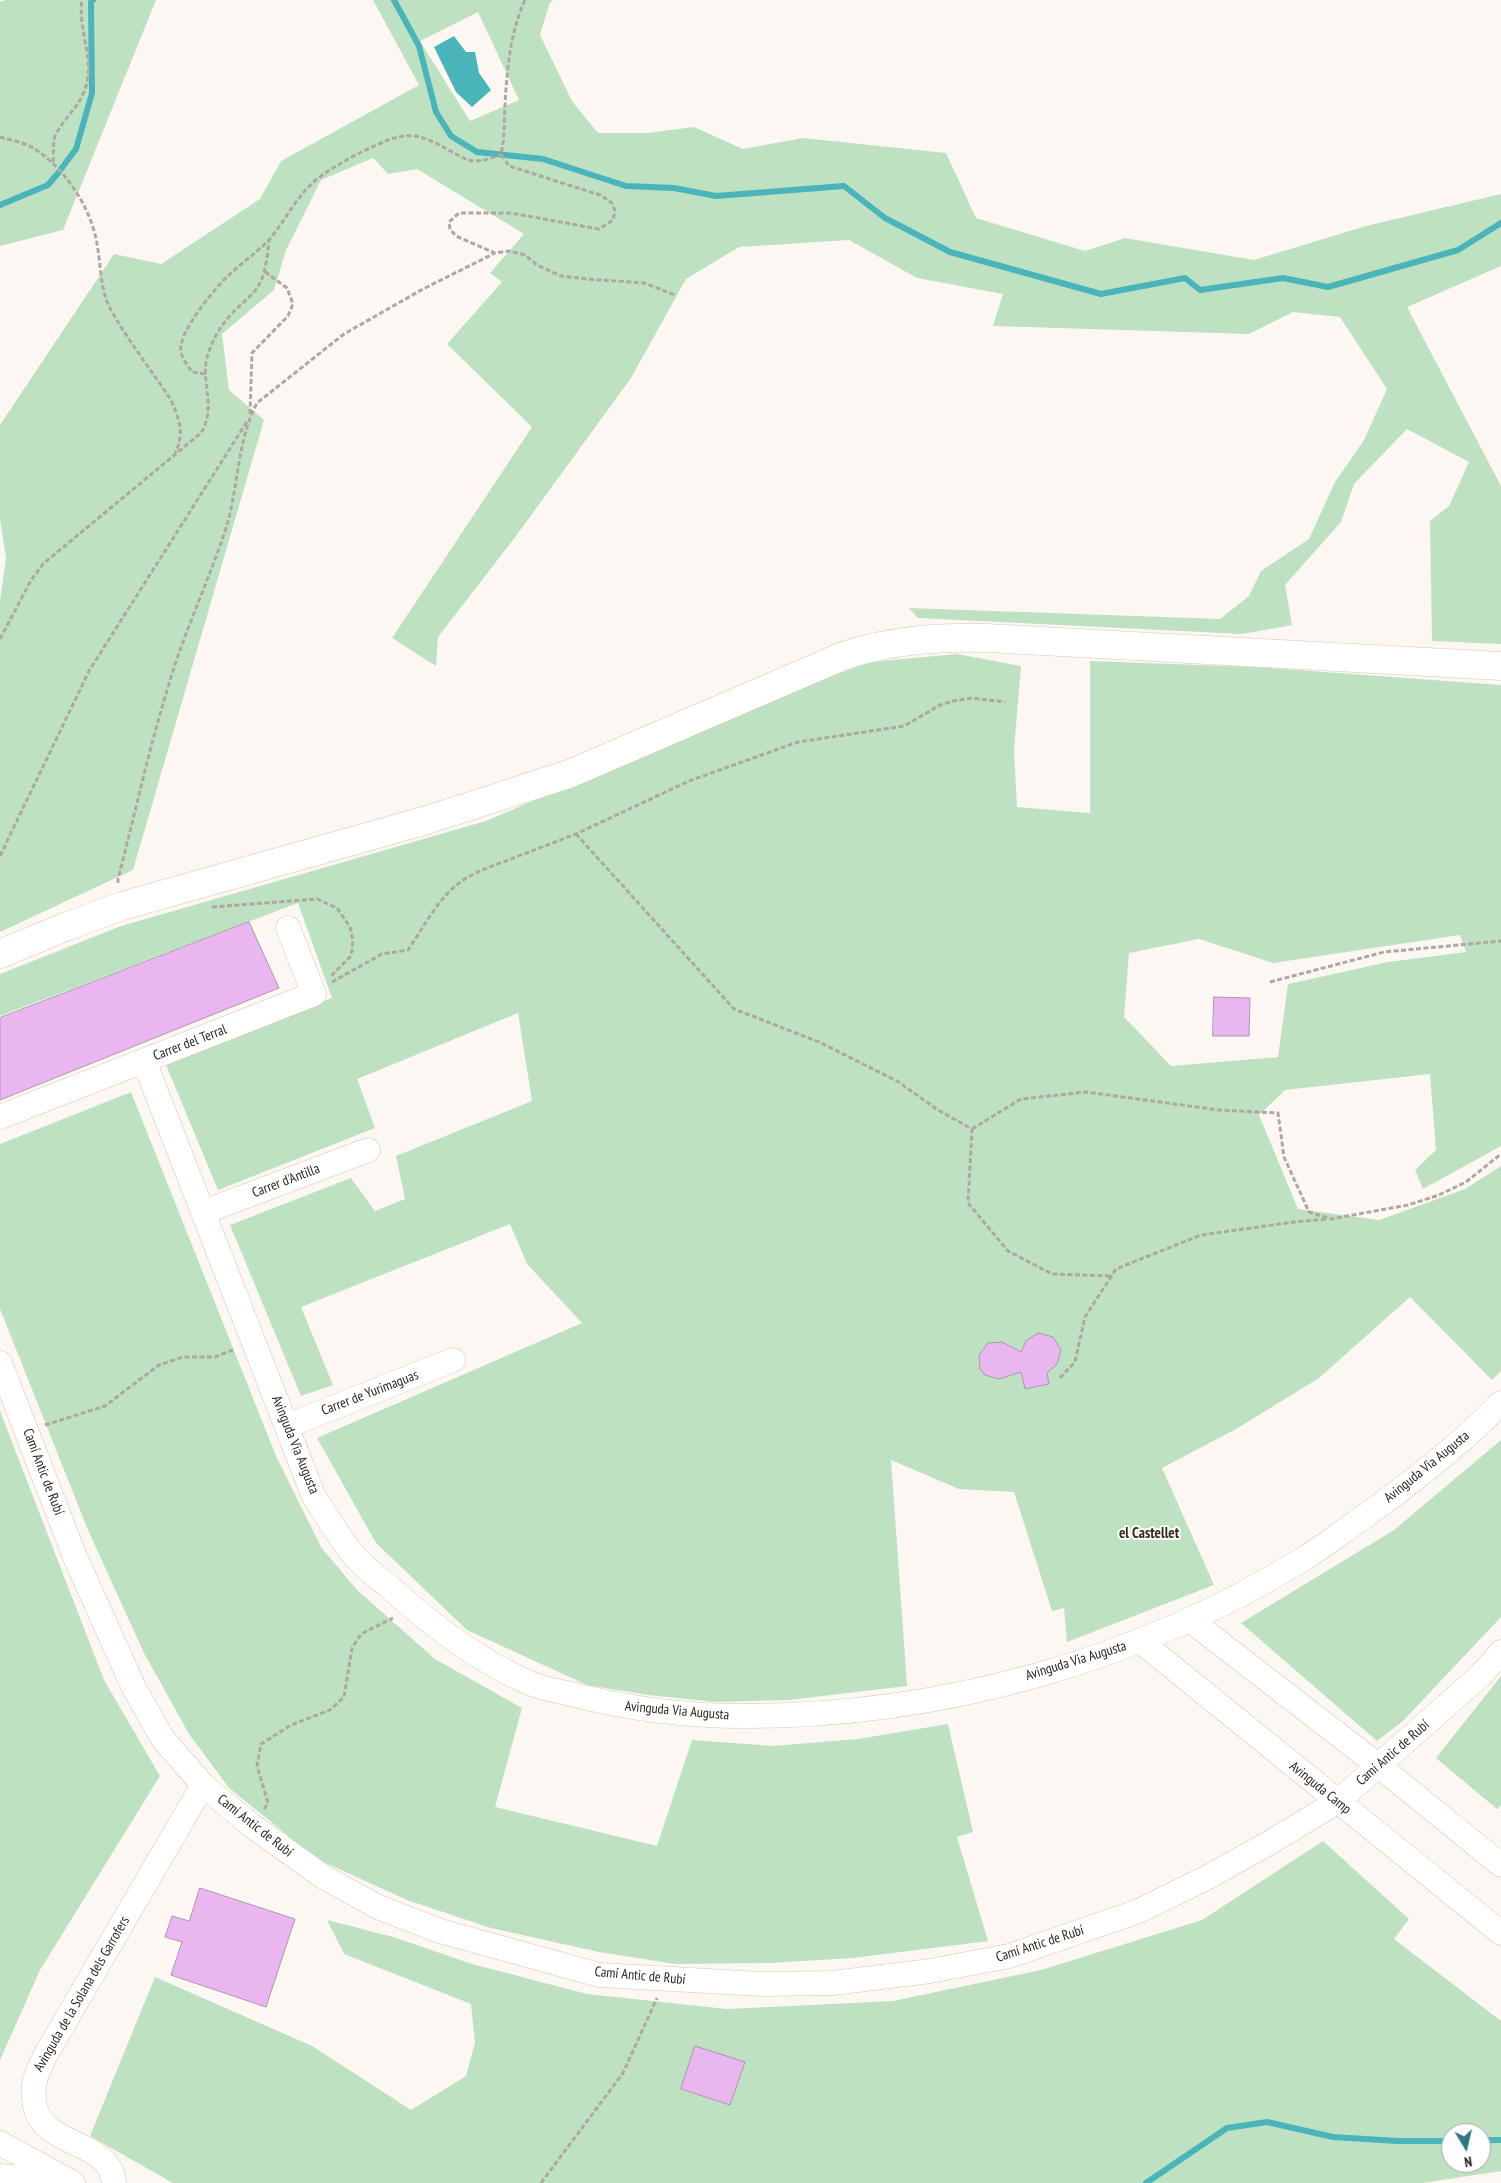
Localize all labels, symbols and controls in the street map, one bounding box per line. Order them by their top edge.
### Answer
street label: Carrer del Terral [151,1021,229,1065]
street label: Carrer d'Antilla [250,1160,322,1202]
street label: Carrer de Yurimaguas [319,1367,421,1419]
street label: Avinguda Via Augusta [268,1393,322,1497]
street label: Camí Antic de Rubí [19,1426,67,1518]
street label: Avinguda Via Augusta [1381,1428,1473,1506]
district label: el Castellet [1119,1525,1179,1543]
street label: Avinguda Via Augusta [1024,1638,1128,1684]
street label: Avinguda Via Augusta [624,1698,730,1724]
street label: Camí Antic de Rubí [1353,1717,1433,1789]
street label: Avinguda Camp [1286,1758,1354,1818]
street label: Camí Antic de Rubí [214,1791,296,1861]
street label: Avinguda de la Solana dels Garrofers [31,1913,133,2075]
street label: Camí Antic de Rubí [994,1922,1086,1966]
street label: Camí Antic de Rubí [594,1964,686,1988]
north arrow [1441,2123,1491,2173]
text: N [1463,2152,1473,2171]

